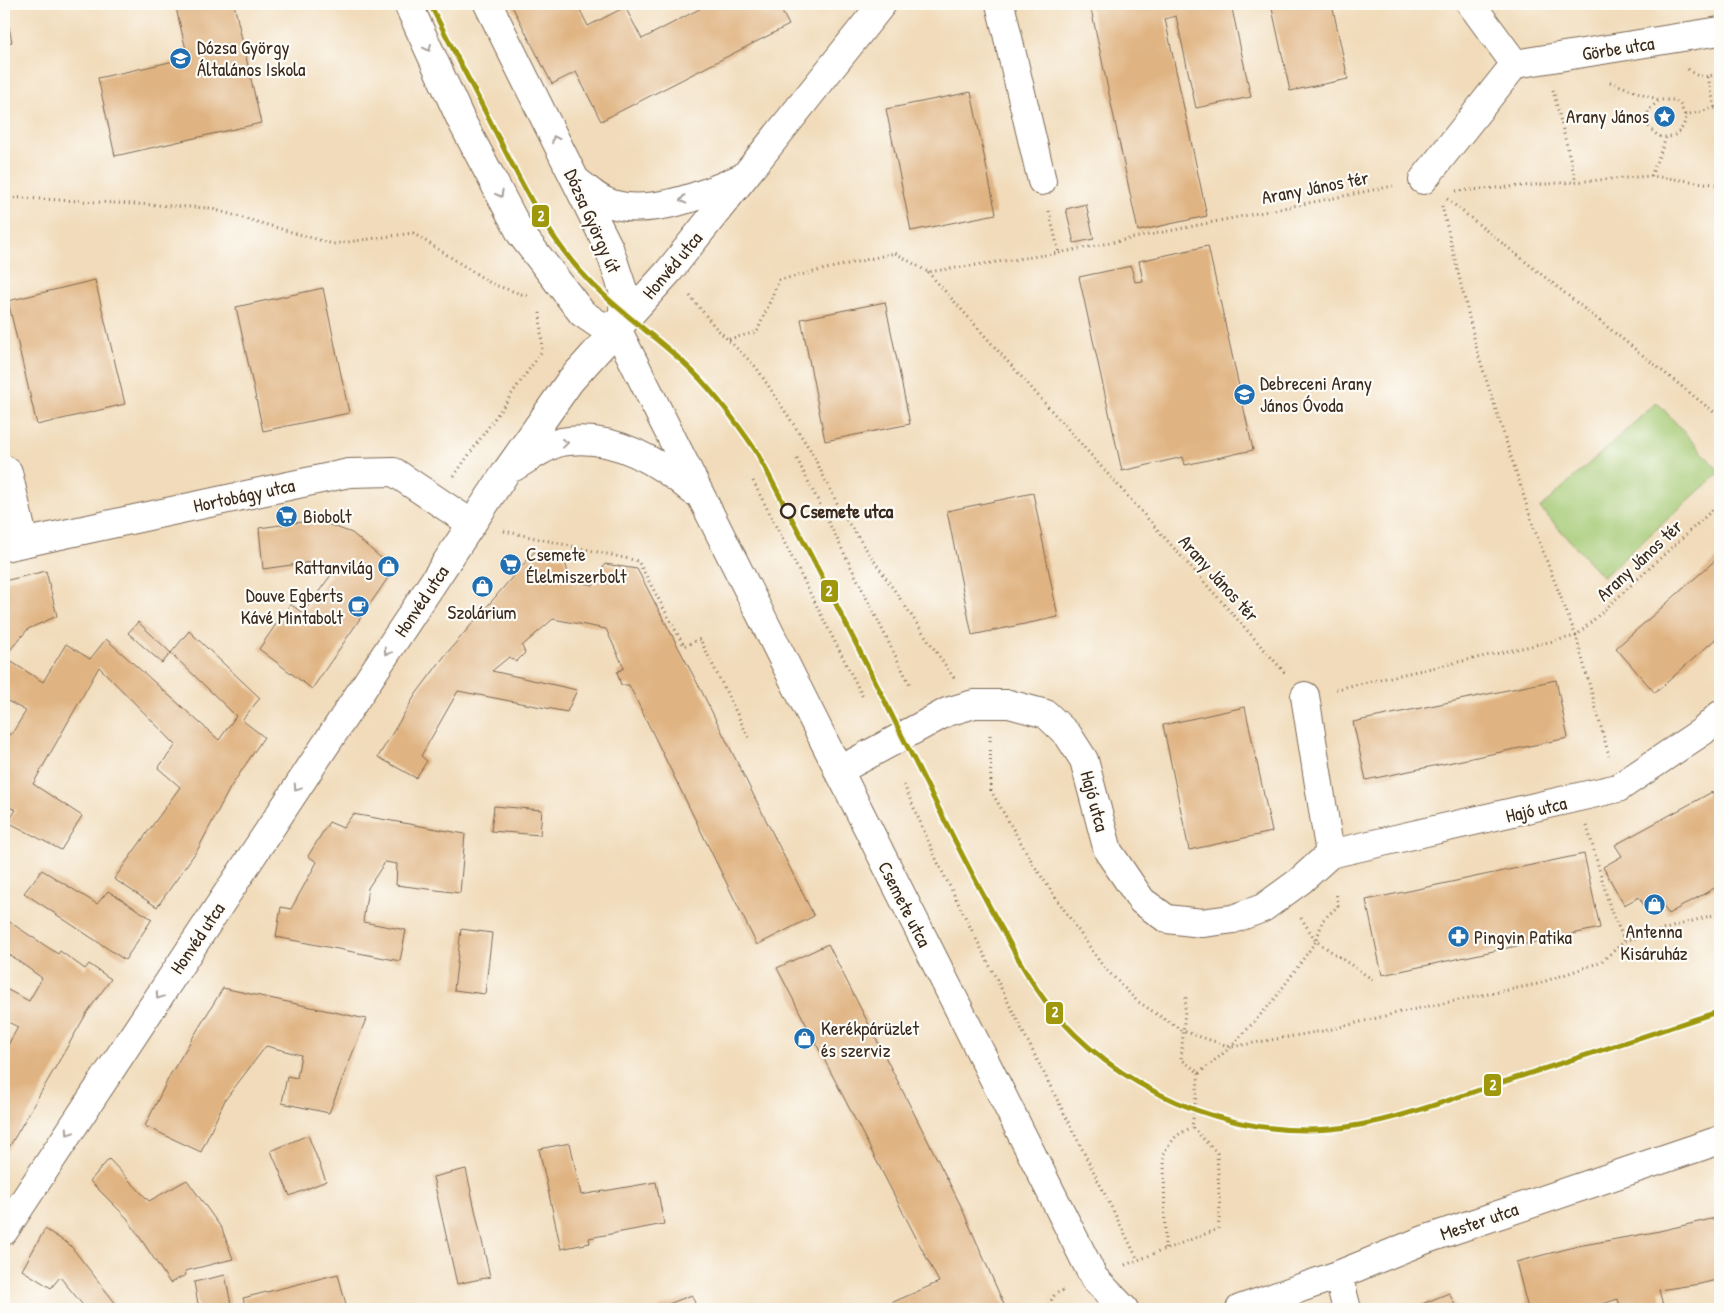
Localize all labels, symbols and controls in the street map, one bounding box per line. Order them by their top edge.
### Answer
street label: Görbe utca [1580,29,1657,67]
place label: Dózsa György Általános Iskola [197,34,306,82]
one-way arrow [422,43,432,52]
school or university icon: Dózsa György Általános Iskola [169,46,193,70]
place label: Arany János [1566,103,1649,129]
place icon: Arany János [1653,104,1677,128]
one-way arrow [551,135,562,144]
street label: Arany János tér [1259,164,1372,210]
street label: Dózsa György út [559,165,628,277]
one-way arrow [494,189,504,198]
one-way arrow [679,194,688,205]
line badge: 2 [531,204,550,228]
text: 2 [538,206,545,225]
street label: Honvéd utca [636,225,708,304]
place label: Debreceni Arany János Óvoda [1260,370,1372,418]
school or university icon: Debreceni Arany János Óvoda [1232,382,1256,406]
one-way arrow [561,438,569,449]
street label: Hortobágy utca [191,471,298,518]
place label: Csemete utca [800,498,894,524]
place label: Biobolt [303,503,352,529]
marker: Csemete utca [780,503,796,519]
supermarket icon: Biobolt [275,504,299,528]
street label: Arany János tér [1590,513,1688,607]
street label: Arany János tér [1173,529,1266,628]
place label: Csemete Élelmiszerbolt [526,541,627,589]
supermarket icon: Csemete Élelmiszerbolt [498,553,522,577]
place label: Rattanvilág [295,554,373,580]
shop icon: Rattanvilág [377,555,401,579]
street label: Honvéd utca [388,560,455,642]
shop icon: Szolárium [470,574,494,598]
line badge: 2 [820,579,839,603]
text: 2 [826,581,833,600]
place label: Douve Egberts Kávé Mintabolt [241,582,343,630]
cafe icon: Douve Egberts Kávé Mintabolt [347,594,371,618]
place label: Szolárium [447,599,517,625]
one-way arrow [384,646,393,656]
street label: Hajó utca [1074,768,1116,835]
one-way arrow [294,782,303,791]
street label: Hajó utca [1503,789,1570,829]
street label: Csemete utca [872,857,938,952]
shop icon: Antenna Kisáruház [1642,893,1666,917]
street label: Honvéd utca [164,897,231,979]
place label: Antenna Kisáruház [1620,918,1688,966]
place label: Pingvin Patika [1474,924,1573,950]
pharmacy icon: Pingvin Patika [1446,925,1470,949]
one-way arrow [156,990,165,1000]
line badge: 2 [1045,1001,1064,1025]
text: 2 [1052,1002,1059,1021]
place label: Kerékpárüzlet és szerviz [821,1015,920,1063]
shop icon: Kerékpárüzlet és szerviz [793,1027,817,1051]
line badge: 2 [1483,1073,1502,1097]
text: 2 [1490,1075,1497,1094]
one-way arrow [66,1126,76,1135]
street label: Mester utca [1437,1195,1522,1246]

